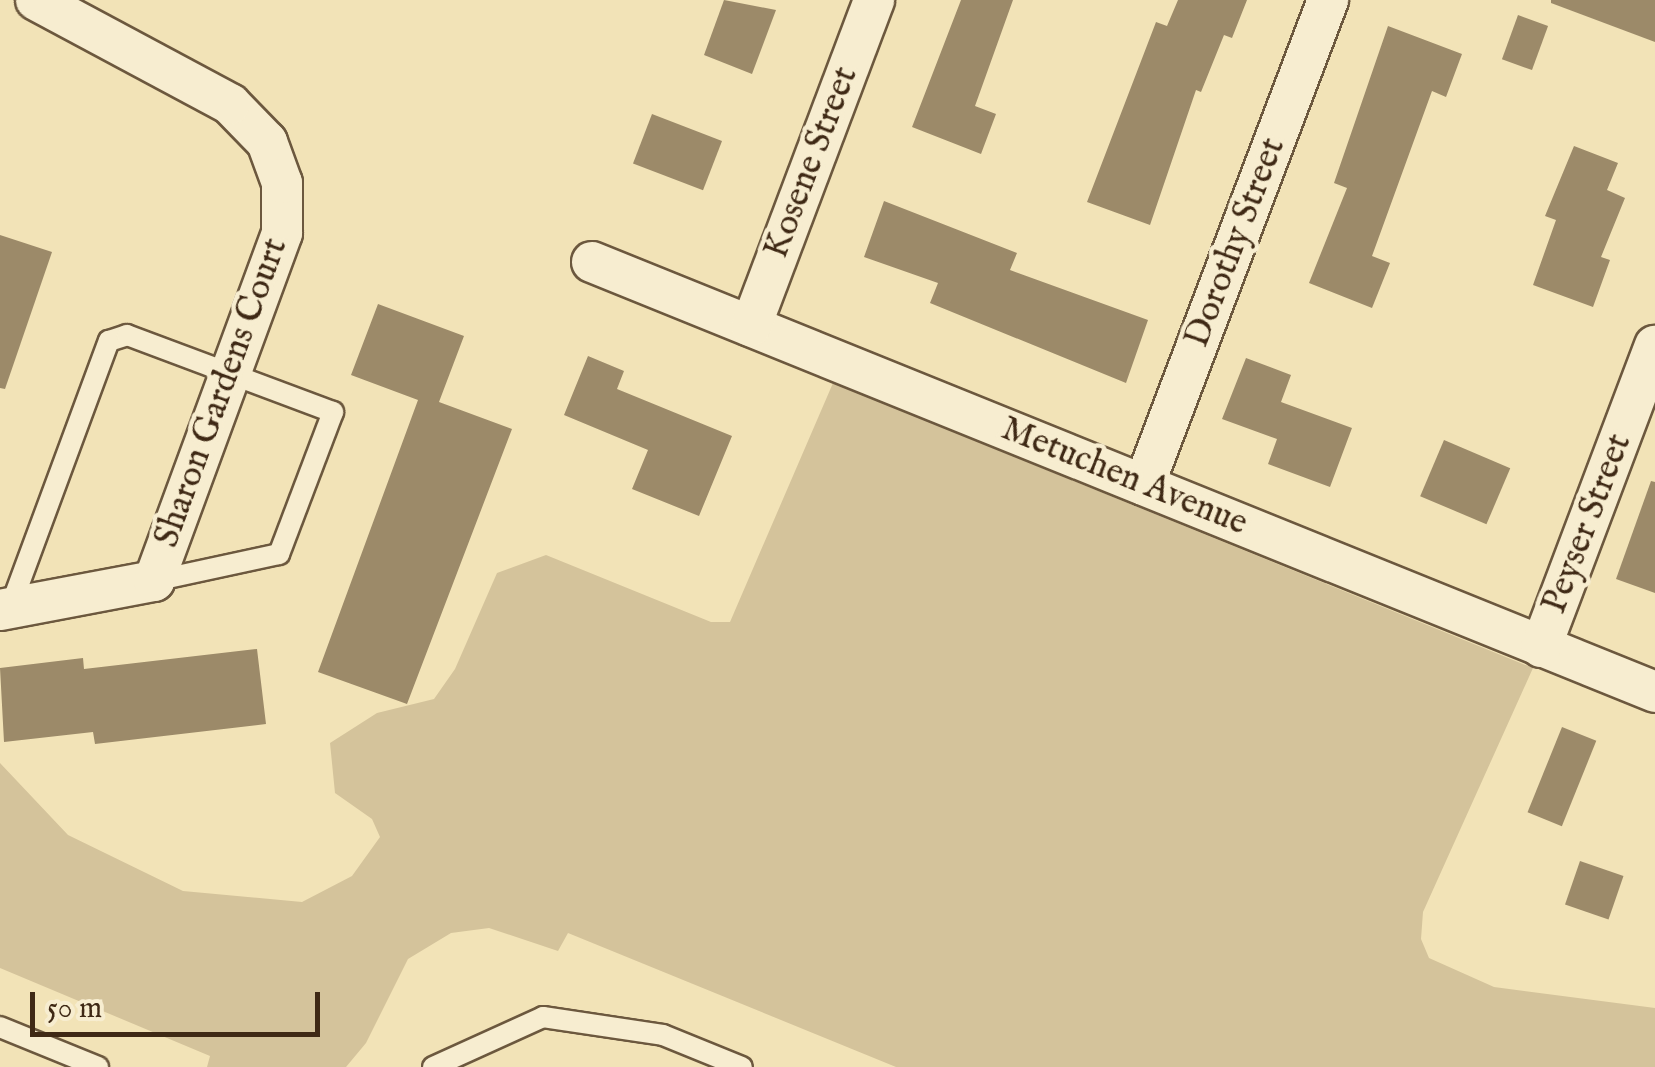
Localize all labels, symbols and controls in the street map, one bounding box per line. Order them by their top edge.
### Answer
street label: Kosene Street [756,61,868,265]
street label: Dorothy Street [1177,132,1295,354]
street label: Sharon Gardens Court [147,233,297,553]
street label: Metuchen Avenue [995,409,1253,545]
street label: Peyser Street [1535,428,1641,620]
scale bar [35,972,325,1034]
text: 50 m [47,990,102,1028]

